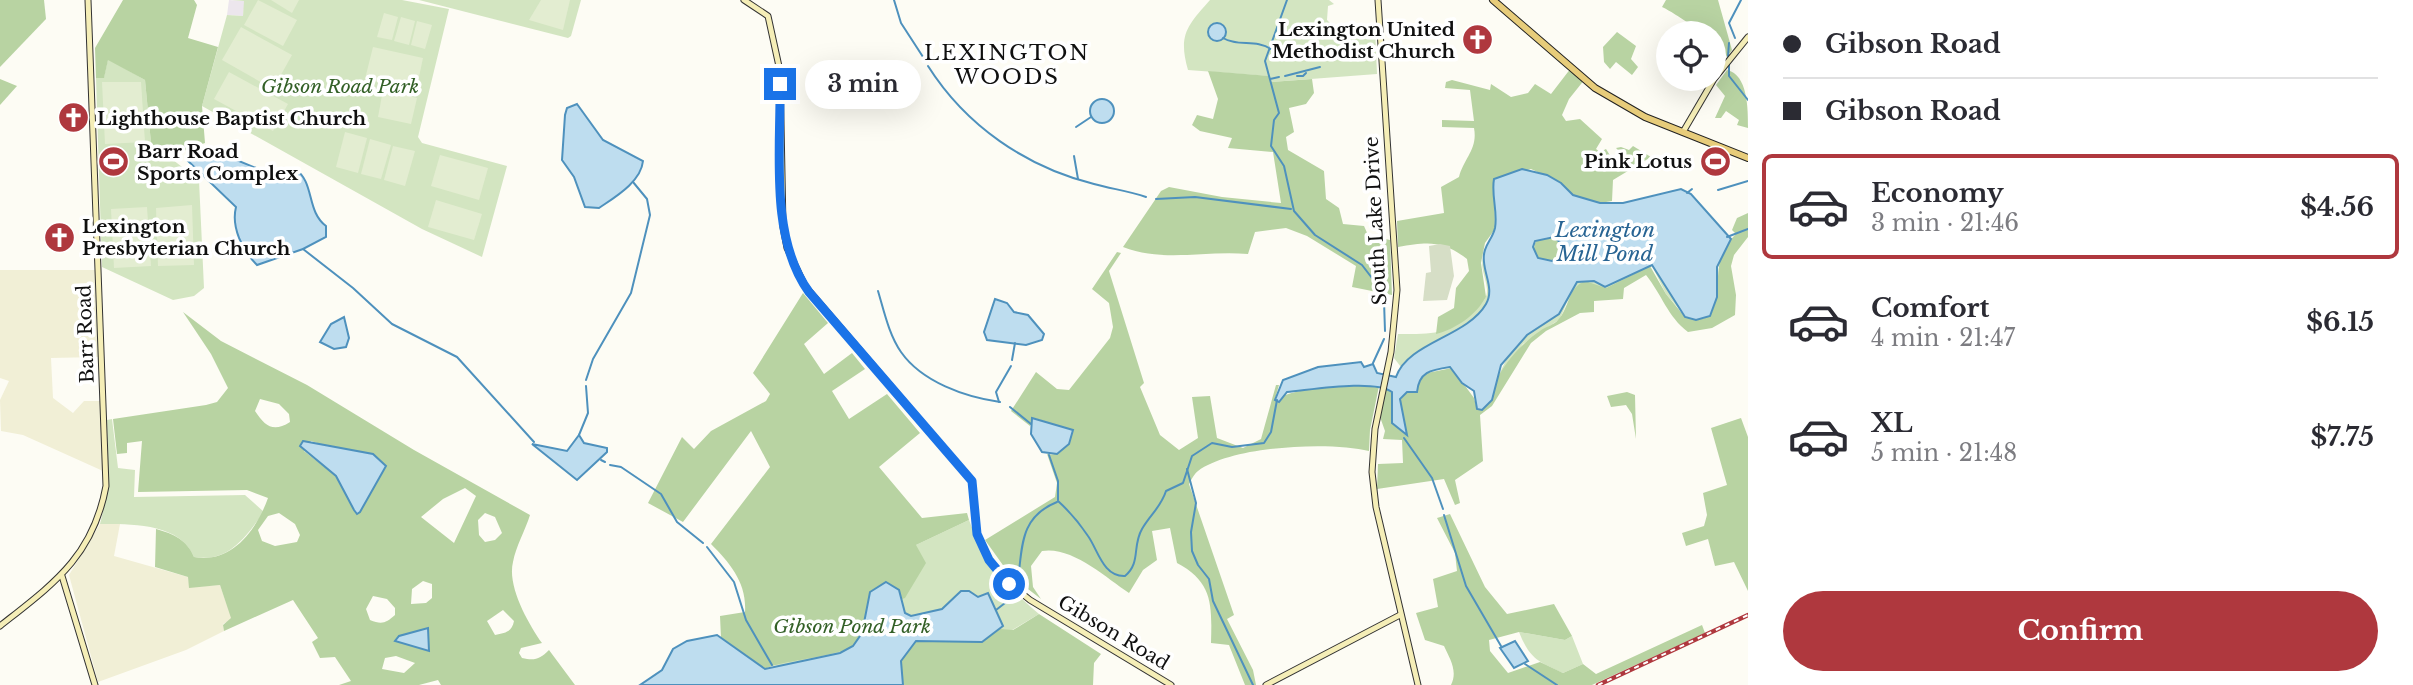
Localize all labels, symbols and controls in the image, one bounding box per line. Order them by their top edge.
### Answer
place label: Lexington United Methodist Church [1272,18,1455,63]
map controls [1656,21,1726,91]
button: locate [1656,21,1726,91]
church icon: Lexington United Methodist Church [1461,23,1495,57]
text: Gibson Road [1825,28,2001,60]
district label: LEXINGTON WOODS [924,40,1090,90]
callout: 3 min [804,60,920,108]
route end [764,68,796,100]
text: 3 min [827,70,899,98]
park label: Gibson Road Park [261,75,419,98]
text: Gibson Road [1825,95,2001,127]
church icon: Lighthouse Baptist Church [57,101,91,135]
place label: Lighthouse Baptist Church [97,107,367,130]
street label: South Lake Drive [1360,136,1391,306]
place label: Barr Road Sports Complex [137,140,299,185]
sports icon: Pink Lotus [1698,144,1732,178]
sports icon: Barr Road Sports Complex [97,145,131,179]
place label: Pink Lotus [1584,150,1692,173]
icon: car [1787,175,1850,238]
text: Economy [1871,177,2004,209]
text: $4.56 [2300,191,2374,223]
text: 3 min · 21:46 [1871,209,2019,237]
place label: Lexington Presbyterian Church [82,215,291,260]
water label: Lexington Mill Pond [1554,217,1655,267]
church icon: Lexington Presbyterian Church [42,220,76,254]
street label: Barr Road [72,284,99,384]
icon: car [1787,290,1850,353]
text: Comfort [1871,292,1989,324]
text: $6.15 [2306,306,2374,338]
text: 4 min · 21:47 [1871,324,2015,352]
icon: car [1787,405,1850,468]
text: XL [1871,407,1913,439]
text: $7.75 [2310,421,2374,453]
text: 5 min · 21:48 [1871,439,2017,467]
route start [993,568,1025,600]
street label: Gibson Road [1054,590,1174,675]
button: Confirm [1783,591,2378,671]
park label: Gibson Pond Park [773,615,931,638]

